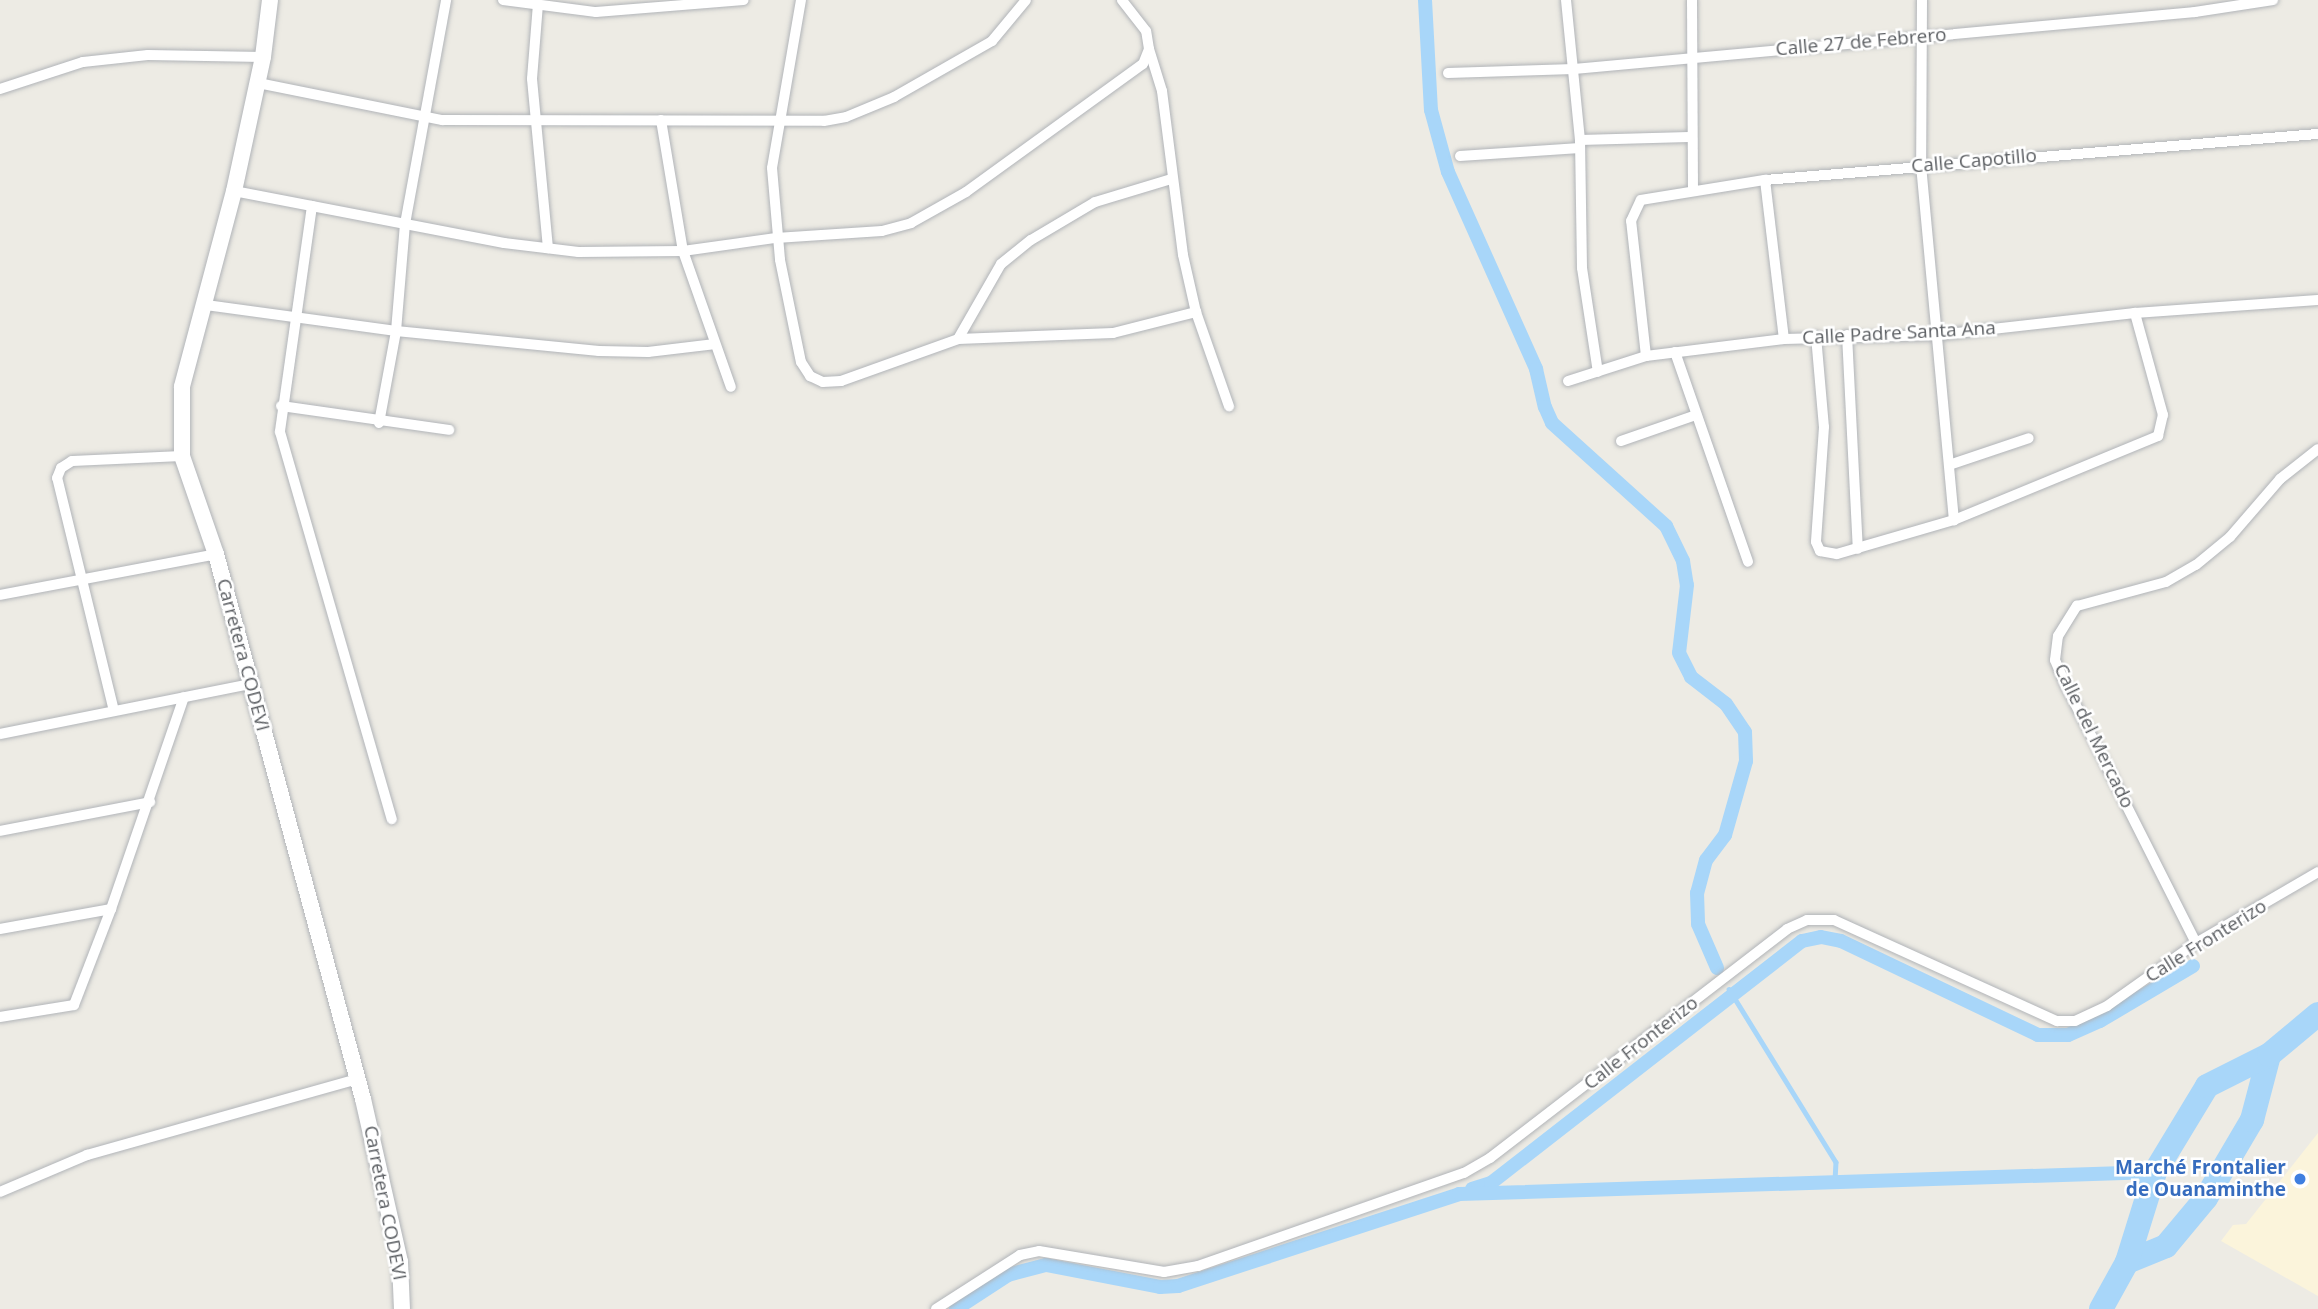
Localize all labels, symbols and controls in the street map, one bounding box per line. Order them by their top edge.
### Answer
street label: Calle 27 de Febrero [1775,23,1947,61]
street label: Calle Capotillo [1910,144,2038,178]
street label: Calle Padre Santa Ana [1802,317,1996,349]
street label: Carretera CODEVI [212,576,274,734]
street label: Calle del Mercado [2049,660,2139,812]
street label: Calle Fronterizo [2141,895,2271,987]
street label: Calle Fronterizo [1579,991,1703,1095]
street label: Carretera CODEVI [359,1124,411,1282]
place label: Marché Frontalier de Ouanaminthe [2115,1157,2286,1201]
marker: Marché Frontalier de Ouanaminthe [2292,1171,2308,1187]

